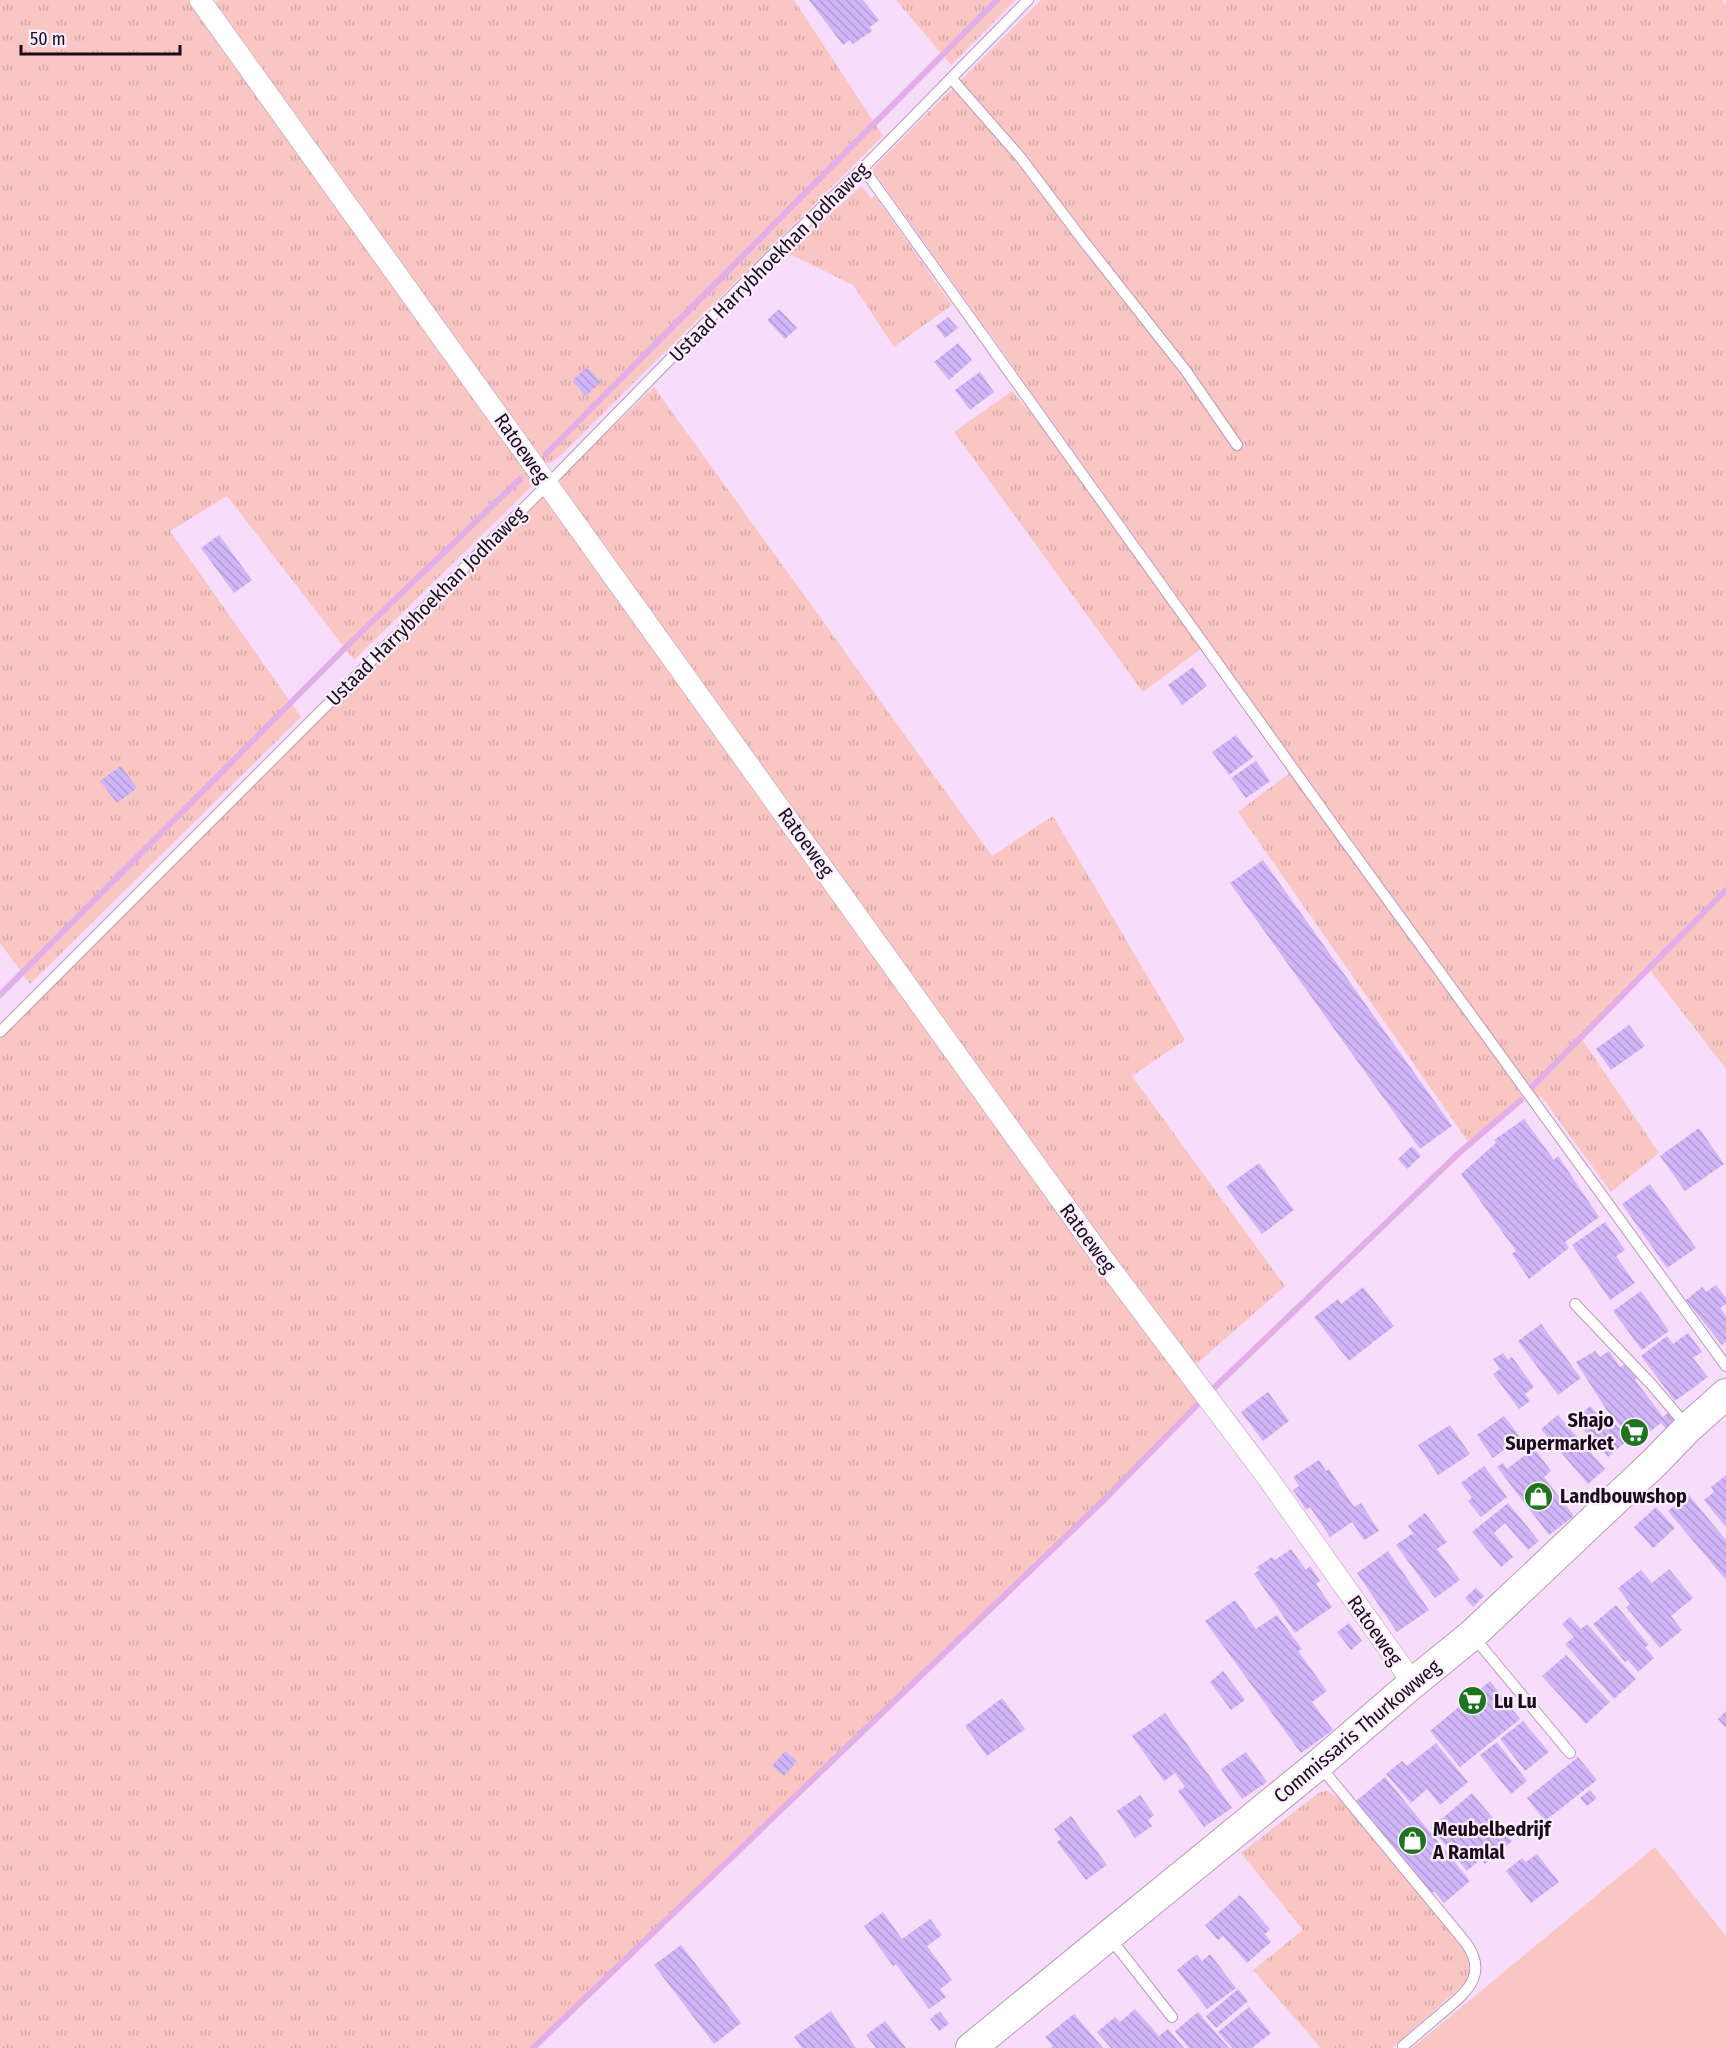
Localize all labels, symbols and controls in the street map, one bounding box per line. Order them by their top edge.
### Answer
scale bar [21,18,180,56]
text: 50 m [30,28,66,50]
street label: Ustaad Harrybhoekhan Jodhaweg [664,157,874,367]
street label: Ratoeweg [489,409,555,488]
street label: Ustaad Harrybhoekhan Jodhaweg [321,501,531,711]
street label: Ratoeweg [773,803,839,882]
street label: Ratoeweg [1055,1199,1121,1278]
place label: Shajo Supermarket [1505,1408,1615,1455]
supermarket icon: Shajo Supermarket [1619,1416,1651,1448]
shop icon: Landbouwshop [1523,1480,1555,1512]
place label: Landbouwshop [1560,1484,1687,1508]
street label: Ratoeweg [1342,1591,1408,1670]
street label: Commissaris Thurkowweg [1269,1654,1446,1808]
supermarket icon: Lu Lu [1457,1685,1489,1717]
place label: Lu Lu [1494,1689,1537,1713]
place label: Meubelbedrijf A Ramlal [1432,1817,1552,1864]
shop icon: Meubelbedrijf A Ramlal [1396,1825,1428,1857]

